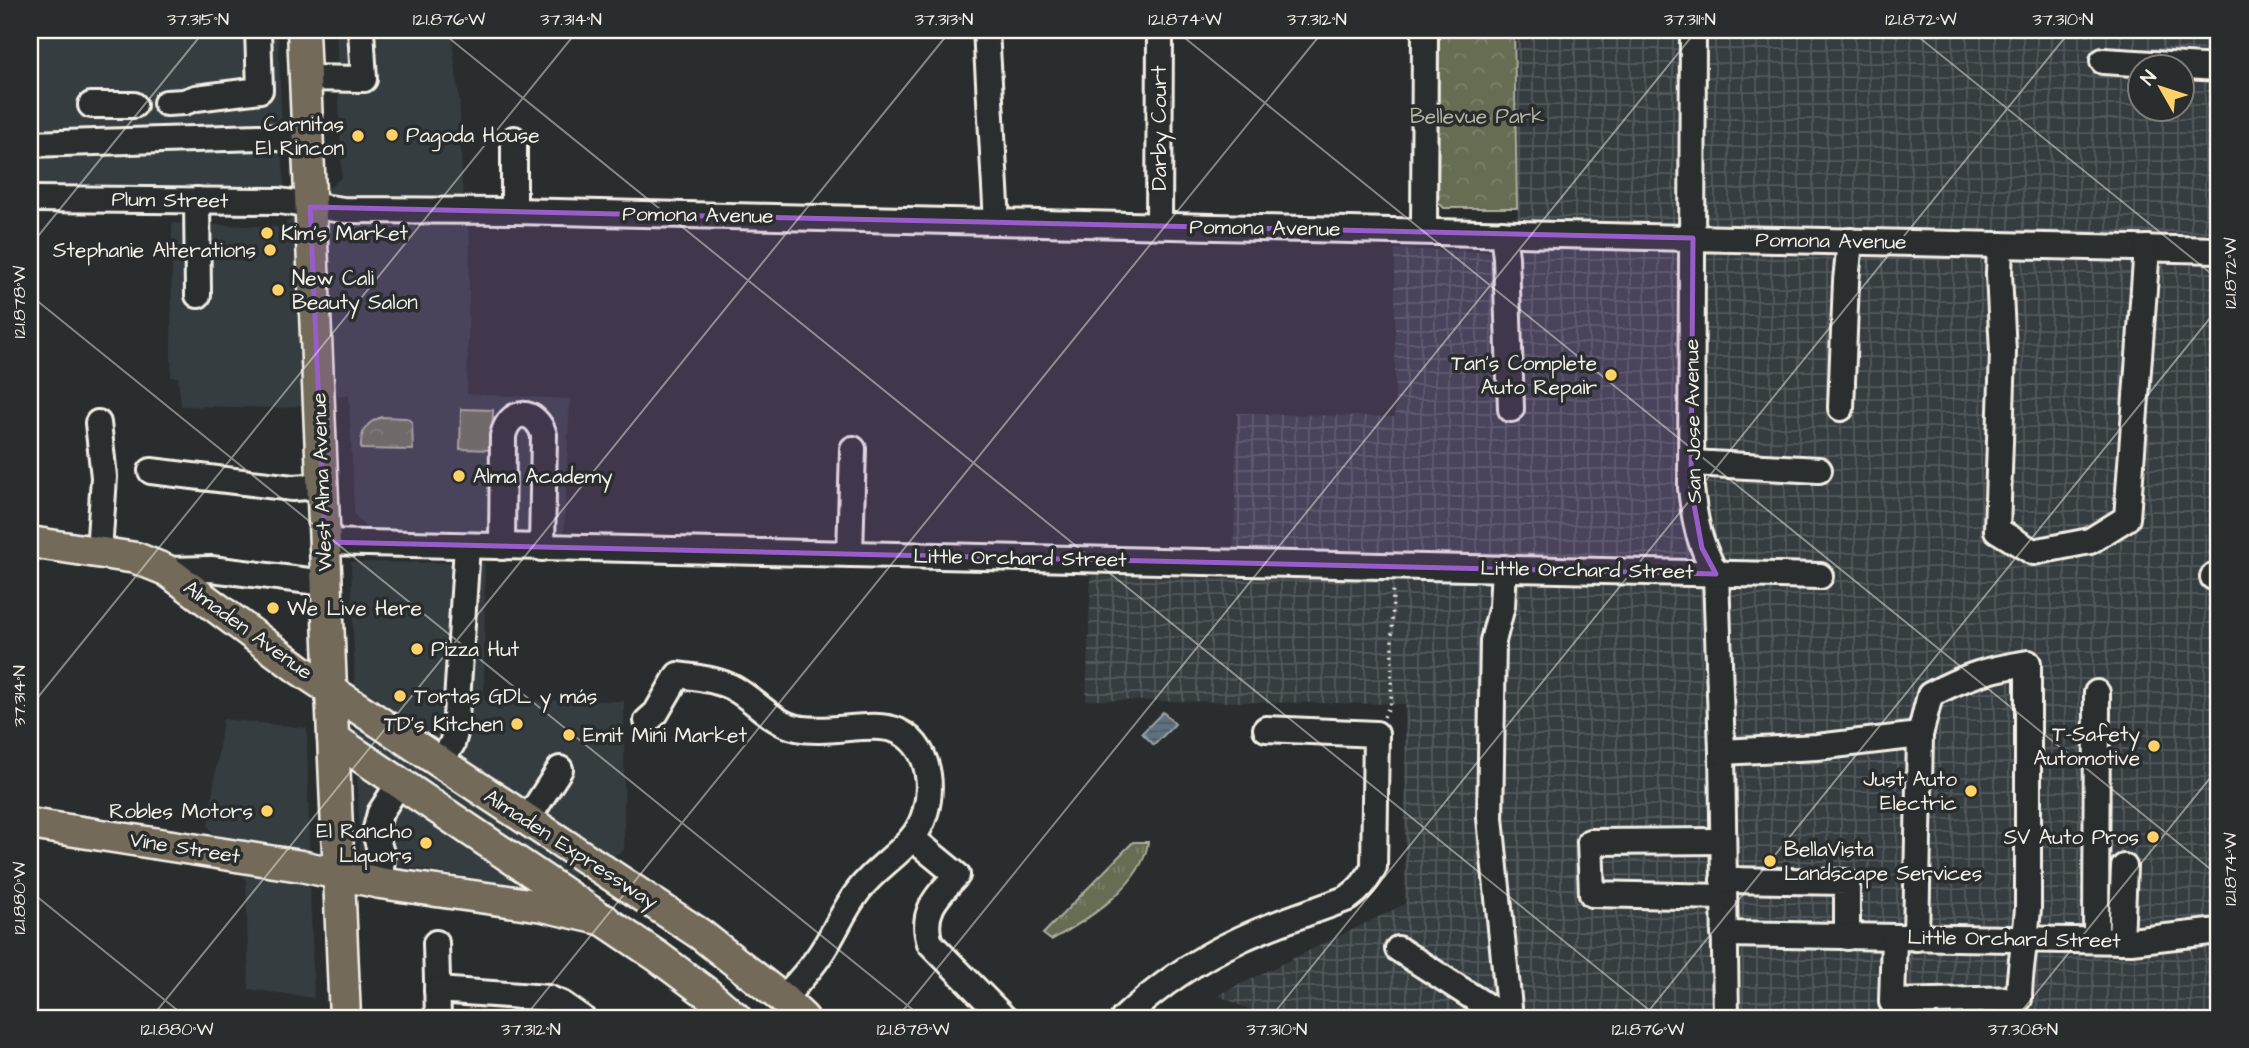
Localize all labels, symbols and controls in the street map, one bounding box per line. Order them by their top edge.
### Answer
text: 37.315°N [167,7,229,32]
text: 121.876°W [413,7,485,32]
text: 37.314°N [540,7,602,32]
text: 37.313°N [915,7,973,32]
text: 121.874°W [1148,7,1222,32]
text: 37.312°N [1287,7,1347,32]
text: 37.311°N [1664,7,1716,32]
text: 121.872°W [1885,7,1957,32]
text: 37.310°N [2033,7,2093,32]
north arrow [2126,52,2196,122]
street label: Darby Court [1145,65,1176,191]
text: N [2135,65,2163,91]
park label: Bellevue Park [1410,102,1544,131]
place label: Carnitas El Rincon [256,110,344,163]
place label: Pagoda House [406,121,540,152]
marker: Pagoda House [384,127,400,143]
marker: Carnitas El Rincon [350,128,366,144]
street label: Plum Street [111,184,229,216]
street label: Pomona Avenue [622,199,774,231]
street label: Pomona Avenue [1189,212,1341,244]
place label: Kim's Market [281,219,408,248]
marker: Kim's Market [259,225,275,241]
street label: Pomona Avenue [1755,225,1907,257]
place label: Stephanie Alterations [53,236,256,266]
text: 121.872°W [2218,237,2243,309]
marker: Stephanie Alterations [262,242,278,258]
place label: New Cali Beauty Salon [292,264,418,319]
text: 121.878°W [7,266,32,338]
marker: New Cali Beauty Salon [270,282,286,298]
street label: San Jose Avenue [1677,338,1709,504]
place label: Tan's Complete Auto Repair [1451,349,1597,403]
marker: Tan's Complete Auto Repair [1603,367,1619,383]
street label: West Alma Avenue [304,392,340,572]
place label: Alma Academy [473,462,613,493]
marker: Alma Academy [451,468,467,484]
street label: Little Orchard Street [913,542,1127,574]
street label: Little Orchard Street [1480,554,1694,586]
street label: Almaden Avenue [178,573,318,687]
place label: We Live Here [287,594,422,623]
marker: We Live Here [265,600,281,616]
place label: Pizza Hut [431,635,520,664]
marker: Pizza Hut [409,641,425,657]
text: 37.314°N [7,665,32,727]
place label: Tortas GDL y más [414,682,597,713]
marker: Tortas GDL y más [392,688,408,704]
place label: TD’s Kitchen [384,710,503,739]
marker: TD’s Kitchen [509,716,525,732]
place label: T-Safety Automotive [2034,720,2140,773]
place label: Emit Mini Market [583,721,747,750]
marker: Emit Mini Market [561,727,577,743]
marker: T-Safety Automotive [2146,738,2162,754]
place label: Just Auto Electric [1863,765,1957,818]
street label: Almaden Expressway [477,782,664,918]
marker: Just Auto Electric [1963,783,1979,799]
place label: Robles Motors [109,797,253,826]
marker: Robles Motors [259,803,275,819]
place label: El Rancho Liquors [316,817,412,870]
place label: SV Auto Pros [2004,823,2139,852]
street label: Vine Street [128,825,243,871]
marker: SV Auto Pros [2145,829,2161,845]
text: 121.874°W [2218,832,2243,906]
marker: El Rancho Liquors [418,835,434,851]
place label: BellaVista Landscape Services [1784,835,1982,889]
marker: BellaVista Landscape Services [1762,853,1778,869]
text: 121.880°W [7,861,32,935]
street label: Little Orchard Street [1907,923,2121,955]
text: 121.880°W [140,1017,214,1042]
text: 37.312°N [501,1017,561,1042]
text: 121.878°W [877,1017,949,1042]
text: 37.310°N [1247,1017,1307,1042]
text: 121.876°W [1612,1017,1684,1042]
text: 37.308°N [1988,1017,2058,1042]

